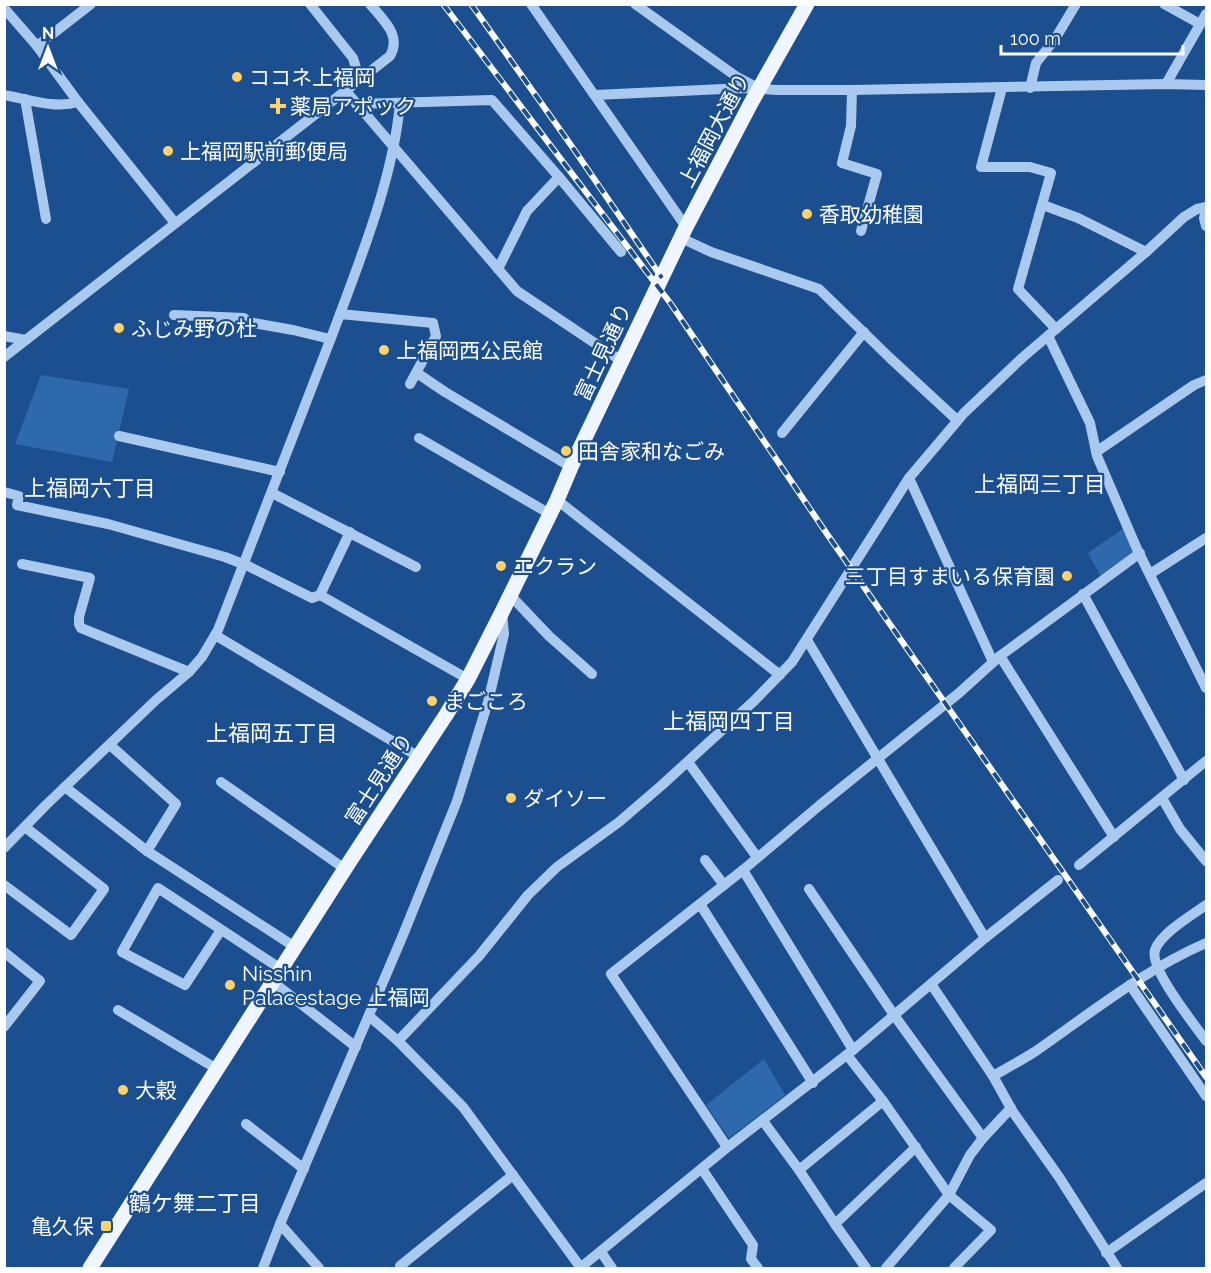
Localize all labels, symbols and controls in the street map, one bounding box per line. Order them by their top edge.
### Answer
north arrow [18,18,78,78]
scale bar [1001,18,1182,56]
text: N [42,24,54,43]
text: 100 m [1010,28,1061,49]
place label: ココネ上福岡 [249,65,375,90]
street label: 上福岡大通り [673,69,755,191]
marker: ココネ上福岡 [230,70,244,84]
place label: 薬局アポック [290,94,416,119]
marker: 薬局アポック [271,99,285,113]
place label: 上福岡駅前郵便局 [180,139,348,164]
marker: 上福岡駅前郵便局 [161,144,175,158]
place label: 香取幼稚園 [819,202,924,227]
marker: 香取幼稚園 [800,207,814,221]
street label: 富士見通り [569,299,637,405]
place label: ふじみ野の杜 [131,316,257,341]
marker: ふじみ野の杜 [112,321,126,335]
place label: 上福岡西公民館 [396,338,543,363]
marker: 上福岡西公民館 [377,343,391,357]
place label: 田舎家和なごみ [578,439,725,464]
marker: 田舎家和なごみ [559,444,573,458]
district label: 上福岡三丁目 [974,471,1106,497]
district label: 上福岡六丁目 [24,475,156,501]
place label: エクラン [513,554,597,579]
marker: エクラン [494,559,508,573]
place label: 三丁目すまいる保育園 [845,564,1055,589]
marker: 三丁目すまいる保育園 [1060,569,1074,583]
place label: まごころ [444,689,528,714]
marker: まごころ [425,694,439,708]
district label: 上福岡四丁目 [663,708,795,734]
district label: 上福岡五丁目 [206,720,338,746]
street label: 富士見通り [340,728,418,830]
place label: ダイソー [523,786,607,811]
marker: ダイソー [504,791,518,805]
place label: Nisshin Palacestage 上福岡 [242,961,430,1010]
marker: Nisshin Palacestage 上福岡 [223,978,237,992]
place label: 大穀 [135,1078,177,1103]
marker: 大穀 [116,1083,130,1097]
district label: 鶴ケ舞二丁目 [129,1190,261,1216]
place label: 亀久保 [31,1214,94,1239]
marker: 亀久保 [99,1219,113,1233]

